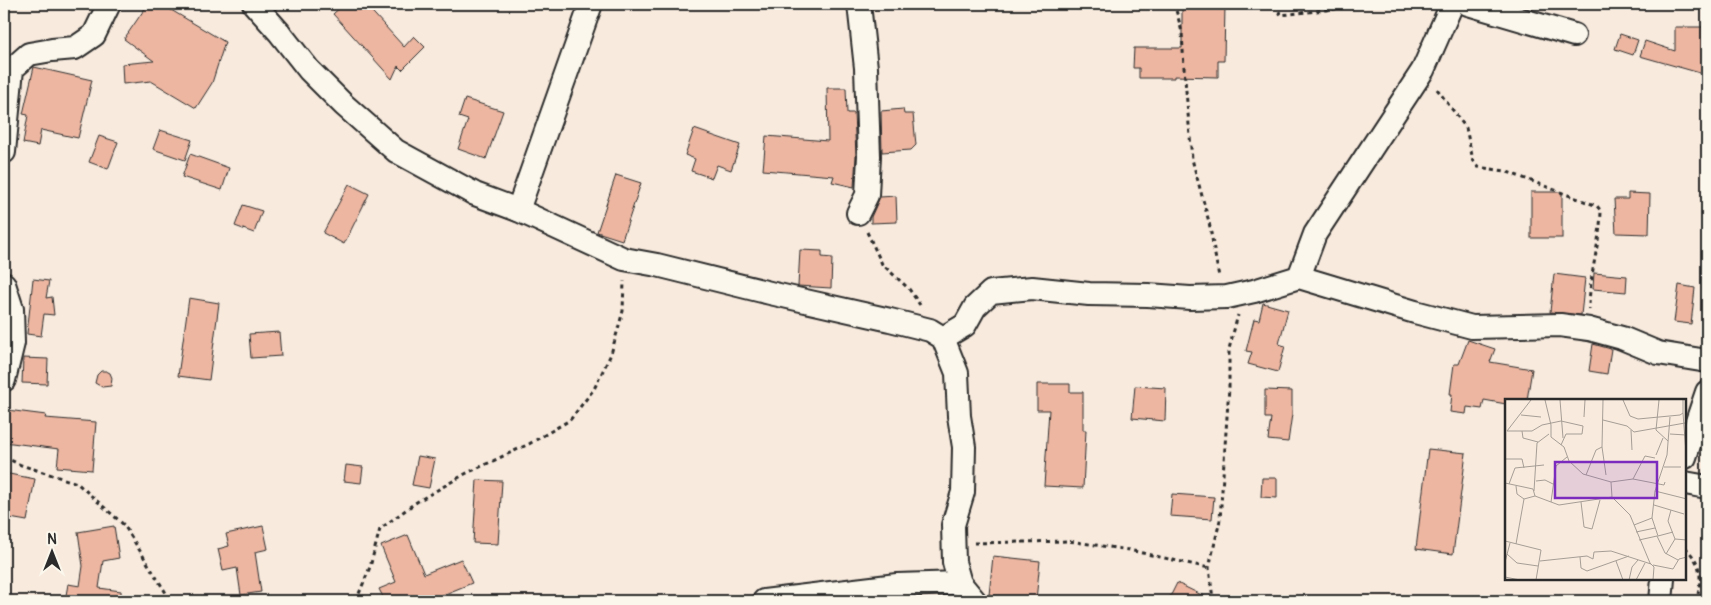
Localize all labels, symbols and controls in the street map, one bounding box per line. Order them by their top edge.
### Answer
inset map [1505,399,1686,580]
north arrow [28,528,78,578]
text: N [47,531,57,548]

